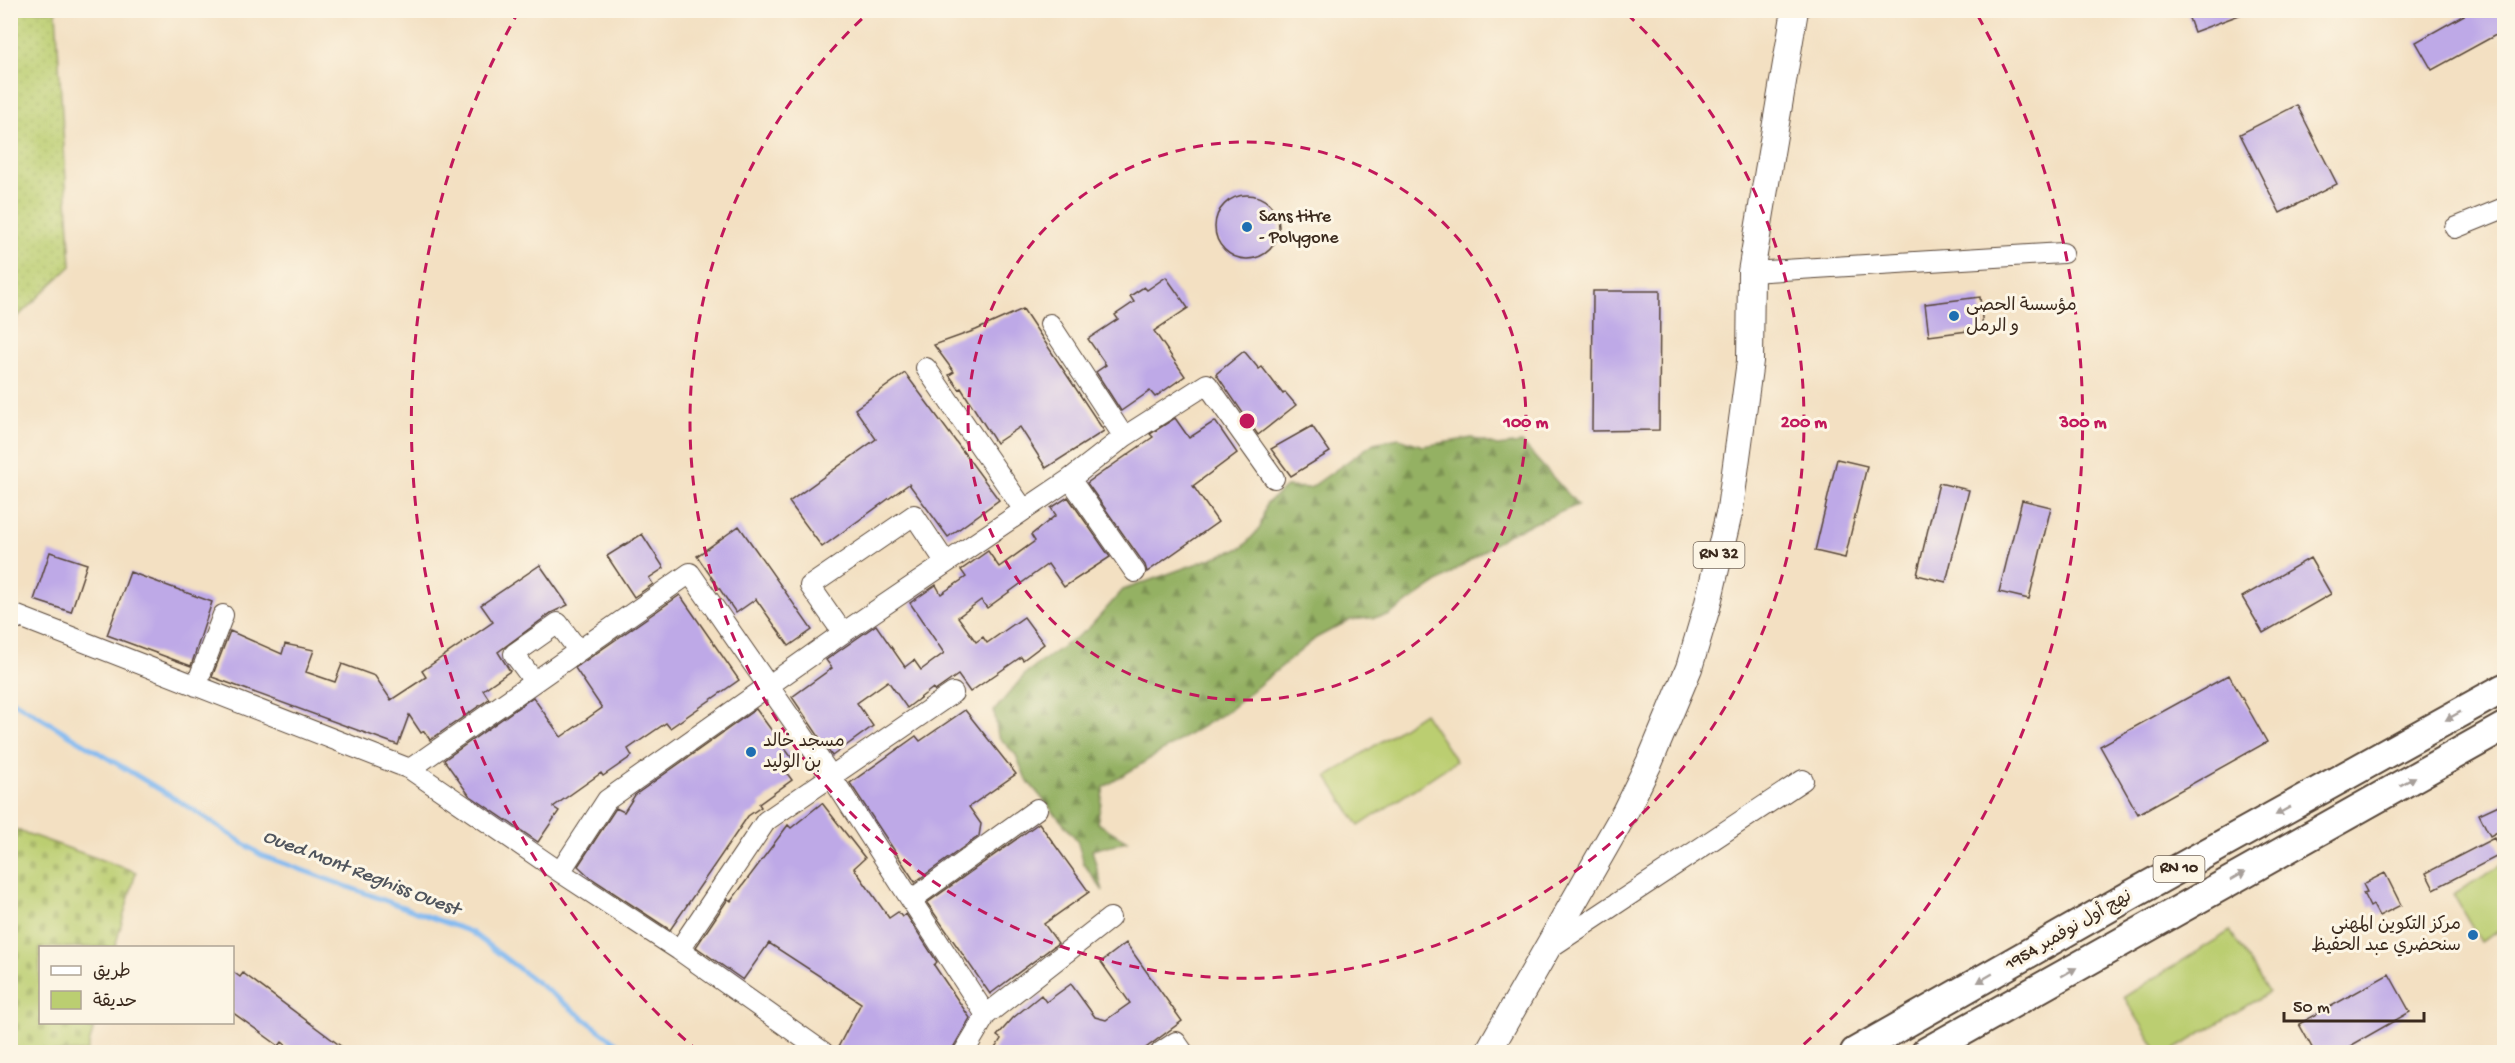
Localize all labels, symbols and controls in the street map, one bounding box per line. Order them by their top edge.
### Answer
place label: Sans titre - Polygone [1259,207,1339,249]
marker: Sans titre - Polygone [1240,220,1254,234]
place label: مؤسسة الحصى و الرمل [1966,296,2077,338]
marker: مؤسسة الحصى و الرمل [1947,309,1961,323]
centre of rings [1237,411,1257,431]
text: 100 m [1503,413,1549,434]
text: 200 m [1781,413,1827,434]
text: 300 m [2059,413,2107,434]
road number: RN 32 [1694,542,1744,568]
one-way arrow [2445,711,2462,721]
place label: مسجد خالد بن الوليد [763,732,845,774]
marker: مسجد خالد بن الوليد [744,745,758,759]
one-way arrow [2400,776,2417,786]
one-way arrow [2274,806,2291,816]
water label: Oued Mont Reghiss Ouest [259,826,466,924]
road number: RN 10 [2154,856,2204,882]
one-way arrow [2230,872,2247,882]
street label: نهج أول نوفمبر 1954 [2000,884,2136,976]
place label: مركز التكوين المهني سنحضري عبد الحفيظ [2311,915,2461,957]
marker: مركز التكوين المهني سنحضري عبد الحفيظ [2466,928,2480,942]
legend [39,946,234,1024]
text: طريق [93,962,131,983]
one-way arrow [2060,967,2077,977]
one-way arrow [1977,973,1993,984]
scale bar [2284,985,2424,1023]
text: حديقة [93,992,137,1013]
text: 50 m [2293,998,2330,1019]

